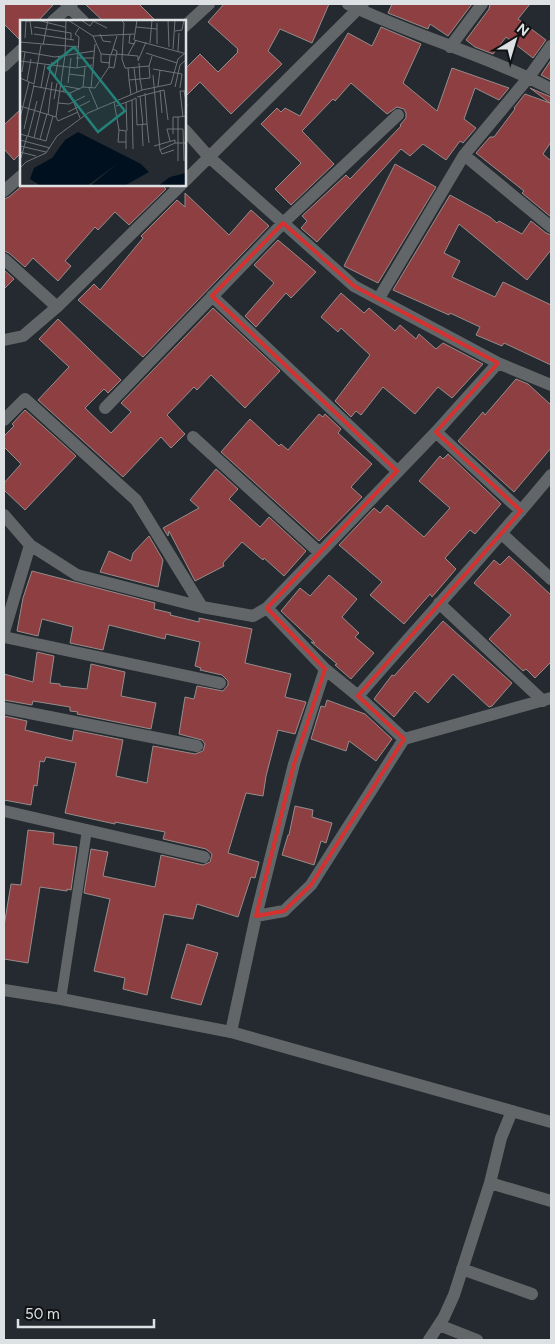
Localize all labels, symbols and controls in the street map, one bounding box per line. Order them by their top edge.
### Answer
north arrow [490,15,540,65]
inset map [20,20,186,186]
text: N [513,20,532,40]
scale bar [18,1296,154,1328]
text: 50 m [25,1305,60,1323]

